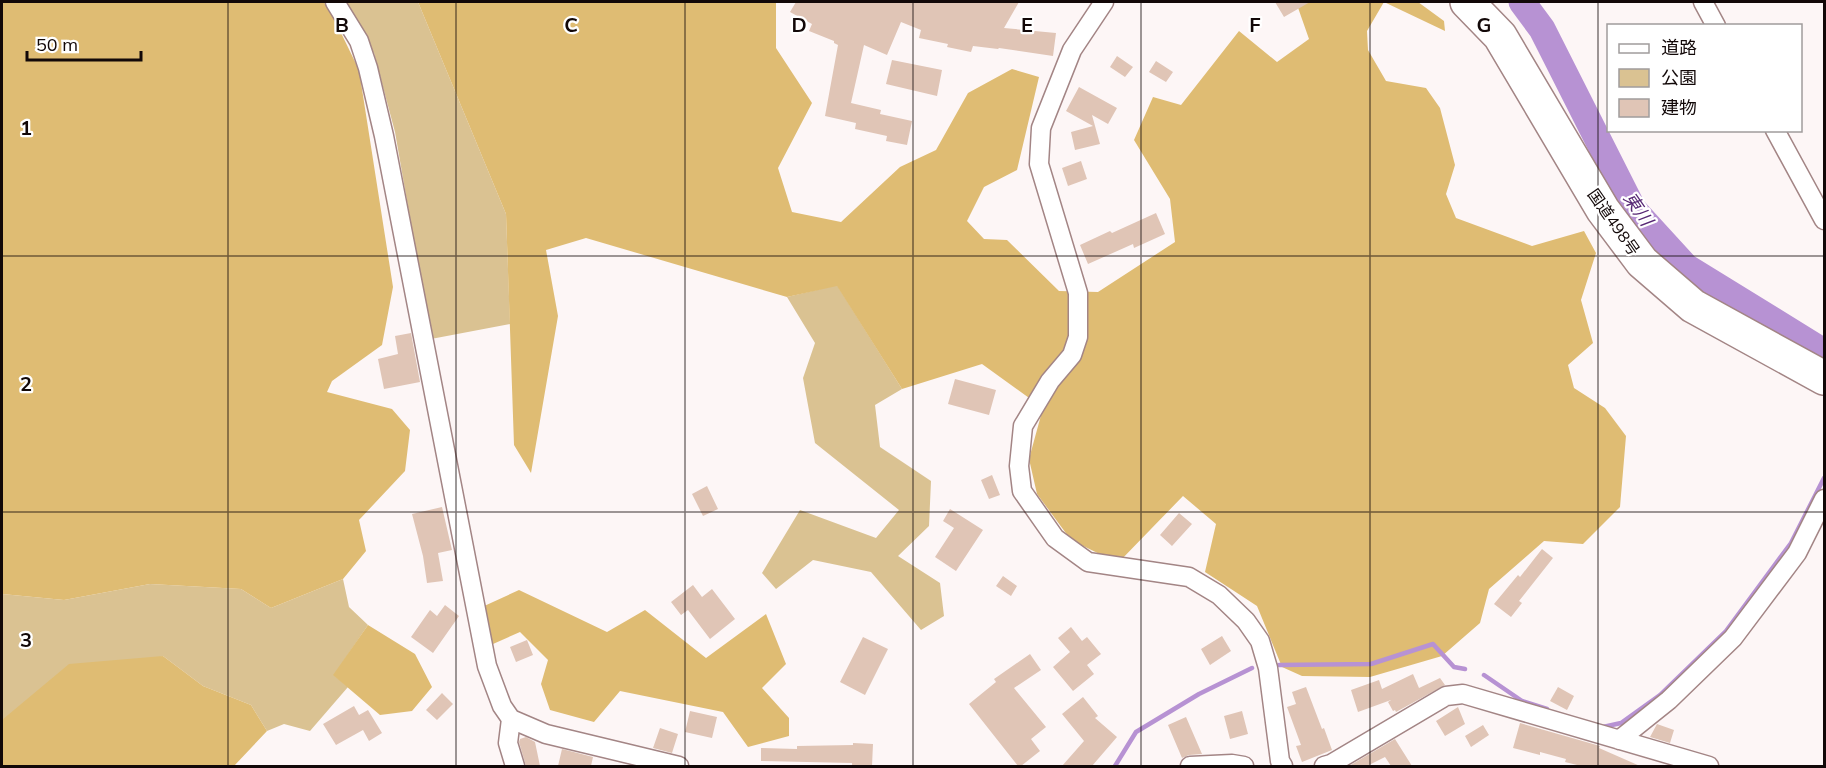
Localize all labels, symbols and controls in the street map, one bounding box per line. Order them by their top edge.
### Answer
text: B [335,12,349,37]
text: C [564,12,578,37]
text: D [791,12,807,37]
text: E [1021,12,1033,37]
text: F [1249,12,1261,37]
text: G [1477,12,1491,37]
scale bar [27,24,141,62]
legend [1607,24,1802,132]
text: 50 m [36,33,78,56]
text: 道路 [1661,36,1697,59]
text: 公園 [1661,66,1697,89]
text: 建物 [1661,96,1697,119]
text: 1 [20,115,32,140]
street label: 国道498号 [1584,185,1644,259]
water label: 東川 [1619,187,1659,232]
text: 2 [20,371,32,396]
text: 3 [20,627,32,652]

